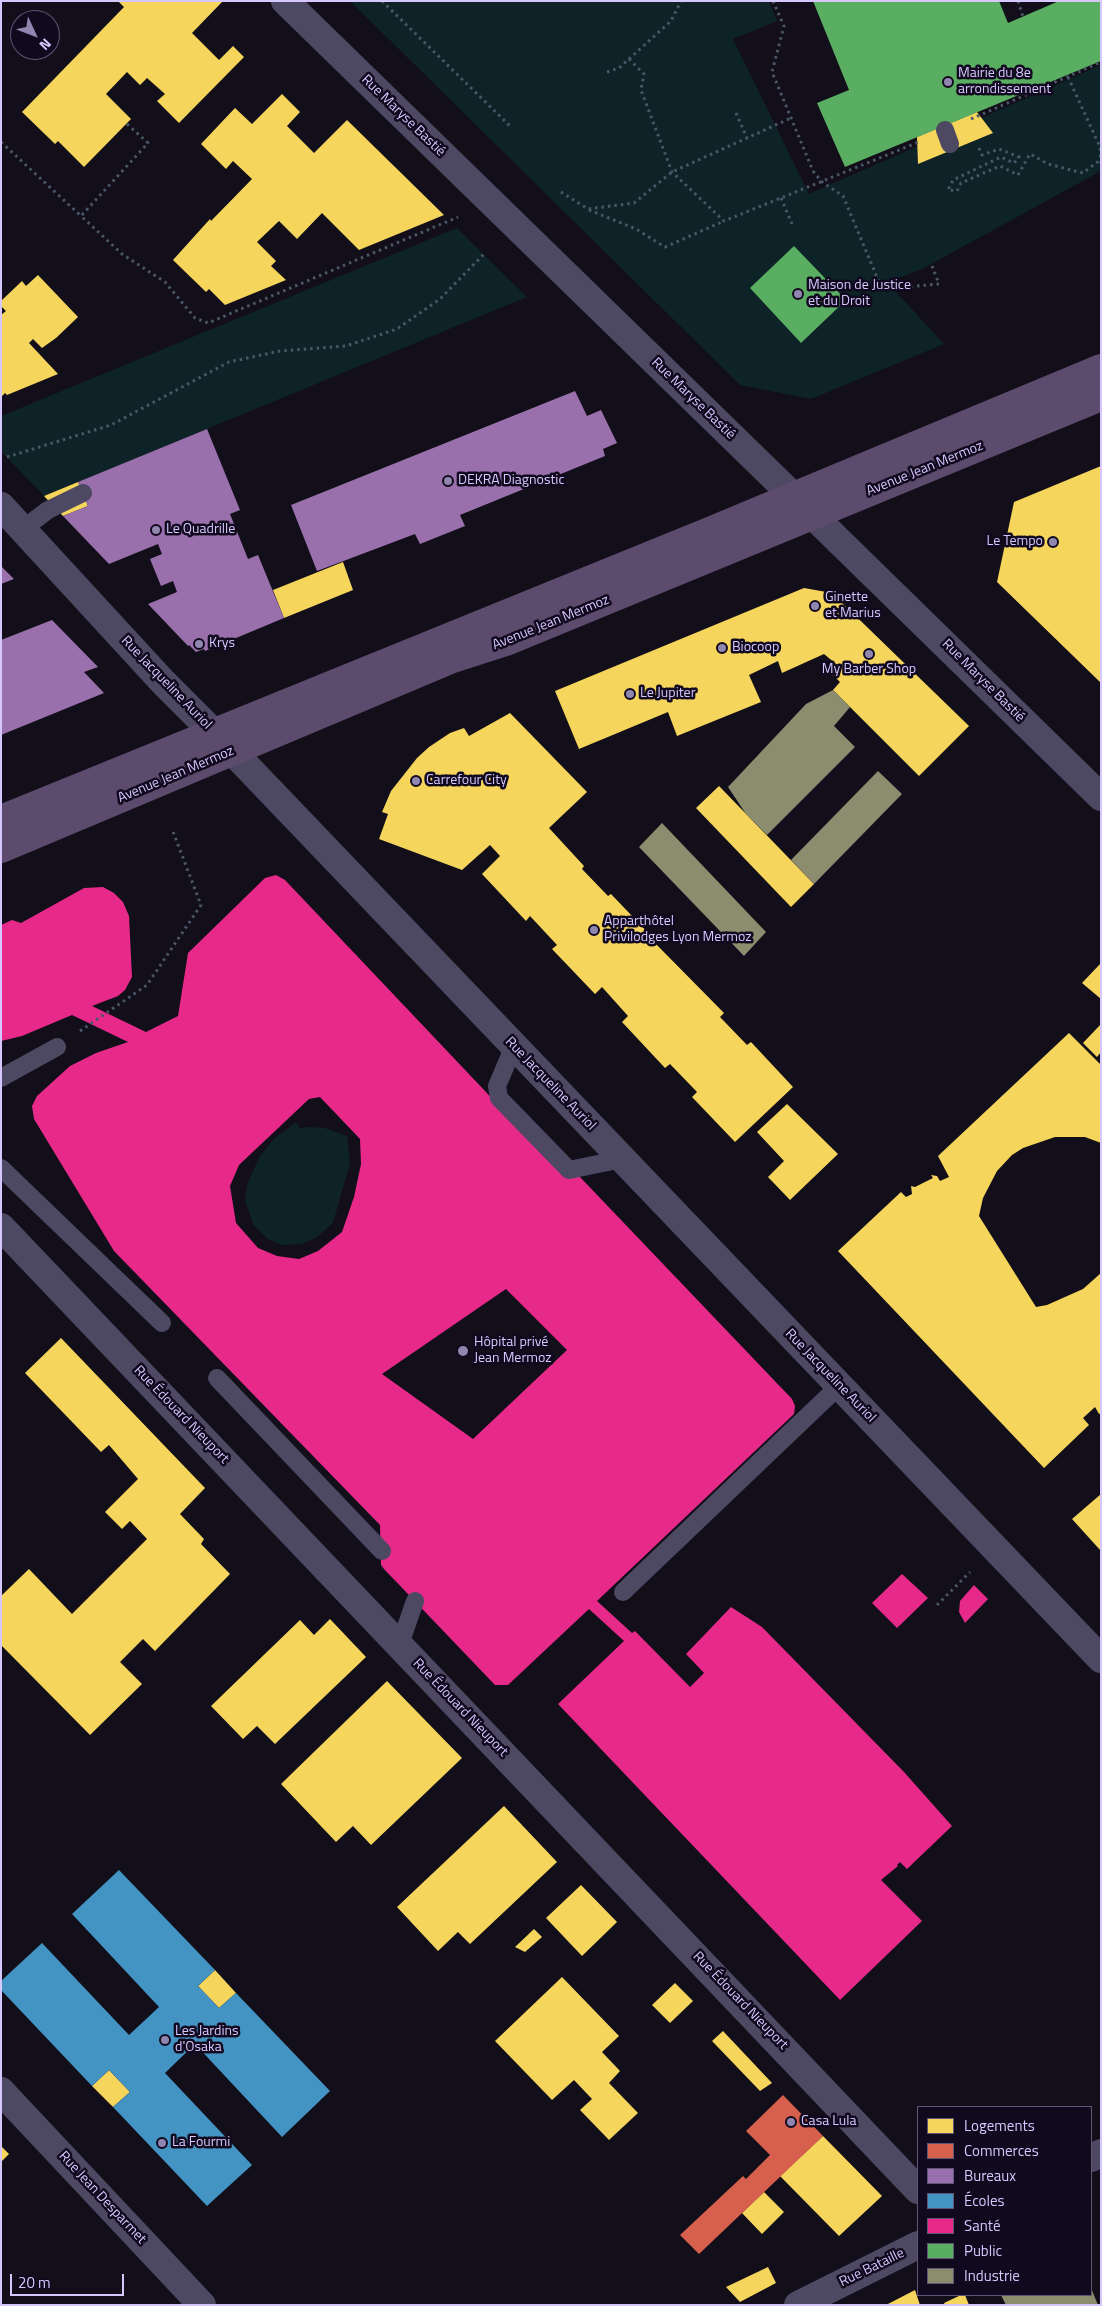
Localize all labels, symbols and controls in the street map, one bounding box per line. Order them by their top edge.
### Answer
north arrow [10,10,60,60]
text: N [35,34,57,56]
place label: Mairie du 8e arrondissement [958,66,1051,98]
street label: Rue Maryse Bastié [357,72,449,160]
marker: Mairie du 8e arrondissement [942,76,954,88]
place label: Maison de Justice et du Droit [808,278,911,310]
marker: Maison de Justice et du Droit [792,288,804,300]
street label: Rue Maryse Bastié [647,355,739,443]
street label: Avenue Jean Mermoz [864,438,986,500]
place label: DEKRA Diagnostic [458,473,564,489]
marker: DEKRA Diagnostic [442,475,454,487]
place label: Le Quadrille [166,522,235,538]
marker: Le Quadrille [150,524,162,536]
place label: Le Tempo [987,534,1043,550]
marker: Le Tempo [1047,536,1059,548]
place label: Ginette et Marius [825,590,881,622]
street label: Avenue Jean Mermoz [490,592,612,654]
marker: Ginette et Marius [809,600,821,612]
street label: Rue Jacqueline Auriol [117,633,215,733]
place label: Krys [209,636,235,652]
street label: Rue Maryse Bastié [938,636,1028,726]
marker: Krys [193,638,205,650]
place label: Biocoop [732,640,779,656]
marker: Biocoop [716,642,728,654]
marker: My Barber Shop [863,648,875,660]
place label: My Barber Shop [822,662,916,678]
place label: Le Jupiter [640,686,696,702]
marker: Le Jupiter [624,688,636,700]
street label: Avenue Jean Mermoz [115,743,237,807]
place label: Carrefour City [426,773,507,789]
marker: Carrefour City [410,775,422,787]
place label: Apparthôtel Privilodges Lyon Mermoz [604,914,752,946]
marker: Apparthôtel Privilodges Lyon Mermoz [588,924,600,936]
street label: Rue Jacqueline Auriol [501,1034,599,1134]
street label: Rue Jacqueline Auriol [781,1326,879,1426]
place label: Hôpital privé Jean Mermoz [474,1335,552,1368]
marker: Hôpital privé Jean Mermoz [456,1344,470,1358]
street label: Rue Édouard Nieuport [130,1363,232,1467]
street label: Rue Édouard Nieuport [409,1656,511,1760]
street label: Rue Édouard Nieuport [689,1949,791,2053]
place label: Les Jardins d'Osaka [175,2024,239,2056]
marker: Les Jardins d'Osaka [159,2034,171,2046]
legend [917,2106,1092,2296]
place label: Casa Lula [801,2114,857,2130]
text: Logements [964,2114,1035,2137]
marker: Casa Lula [785,2116,797,2128]
place label: La Fourmi [172,2135,230,2151]
marker: La Fourmi [156,2137,168,2149]
text: Commerces [964,2139,1039,2162]
street label: Rue Jean Desparmet [55,2148,149,2248]
text: Bureaux [964,2164,1016,2187]
text: Écoles [964,2189,1005,2212]
text: Santé [964,2214,1001,2237]
text: Public [964,2239,1002,2262]
street label: Rue Bataille [837,2245,907,2291]
scale bar [12,2264,126,2296]
text: Industrie [964,2264,1020,2287]
text: 20 m [18,2271,51,2294]

